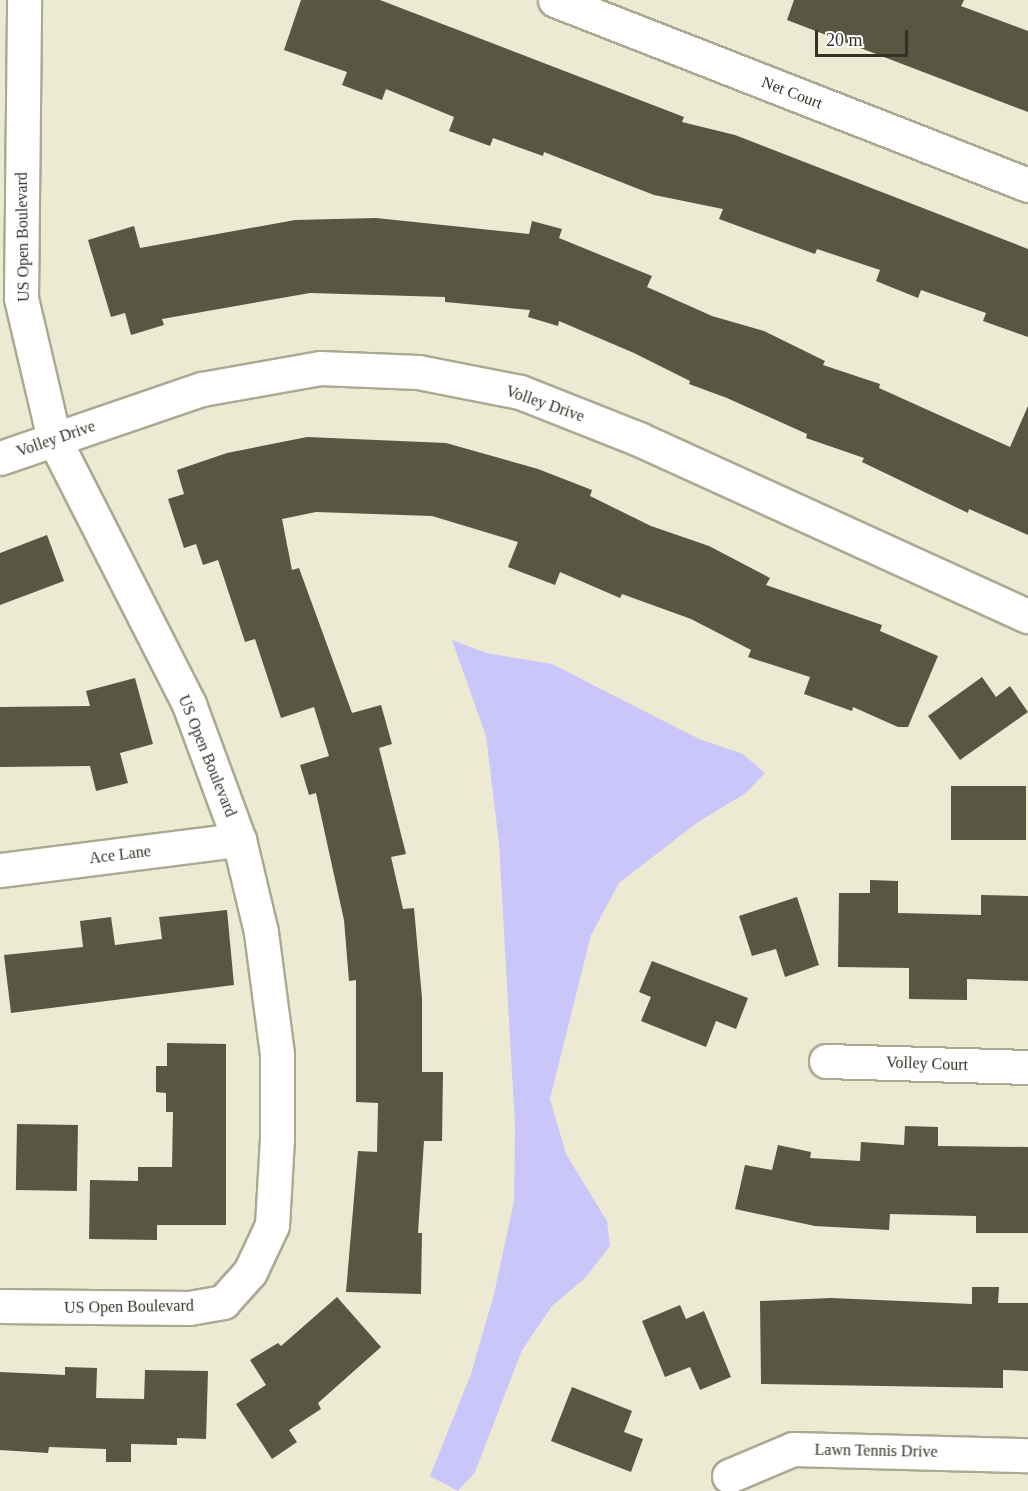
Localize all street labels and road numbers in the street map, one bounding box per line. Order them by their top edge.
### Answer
street label: Net Court [759,73,825,113]
street label: US Open Boulevard [12,172,34,302]
street label: Volley Drive [503,382,587,426]
street label: Volley Drive [14,417,98,461]
street label: US Open Boulevard [174,692,240,820]
street label: Ace Lane [88,842,152,868]
street label: Volley Court [886,1053,968,1075]
street label: US Open Boulevard [64,1296,194,1318]
street label: Lawn Tennis Drive [814,1440,938,1462]

